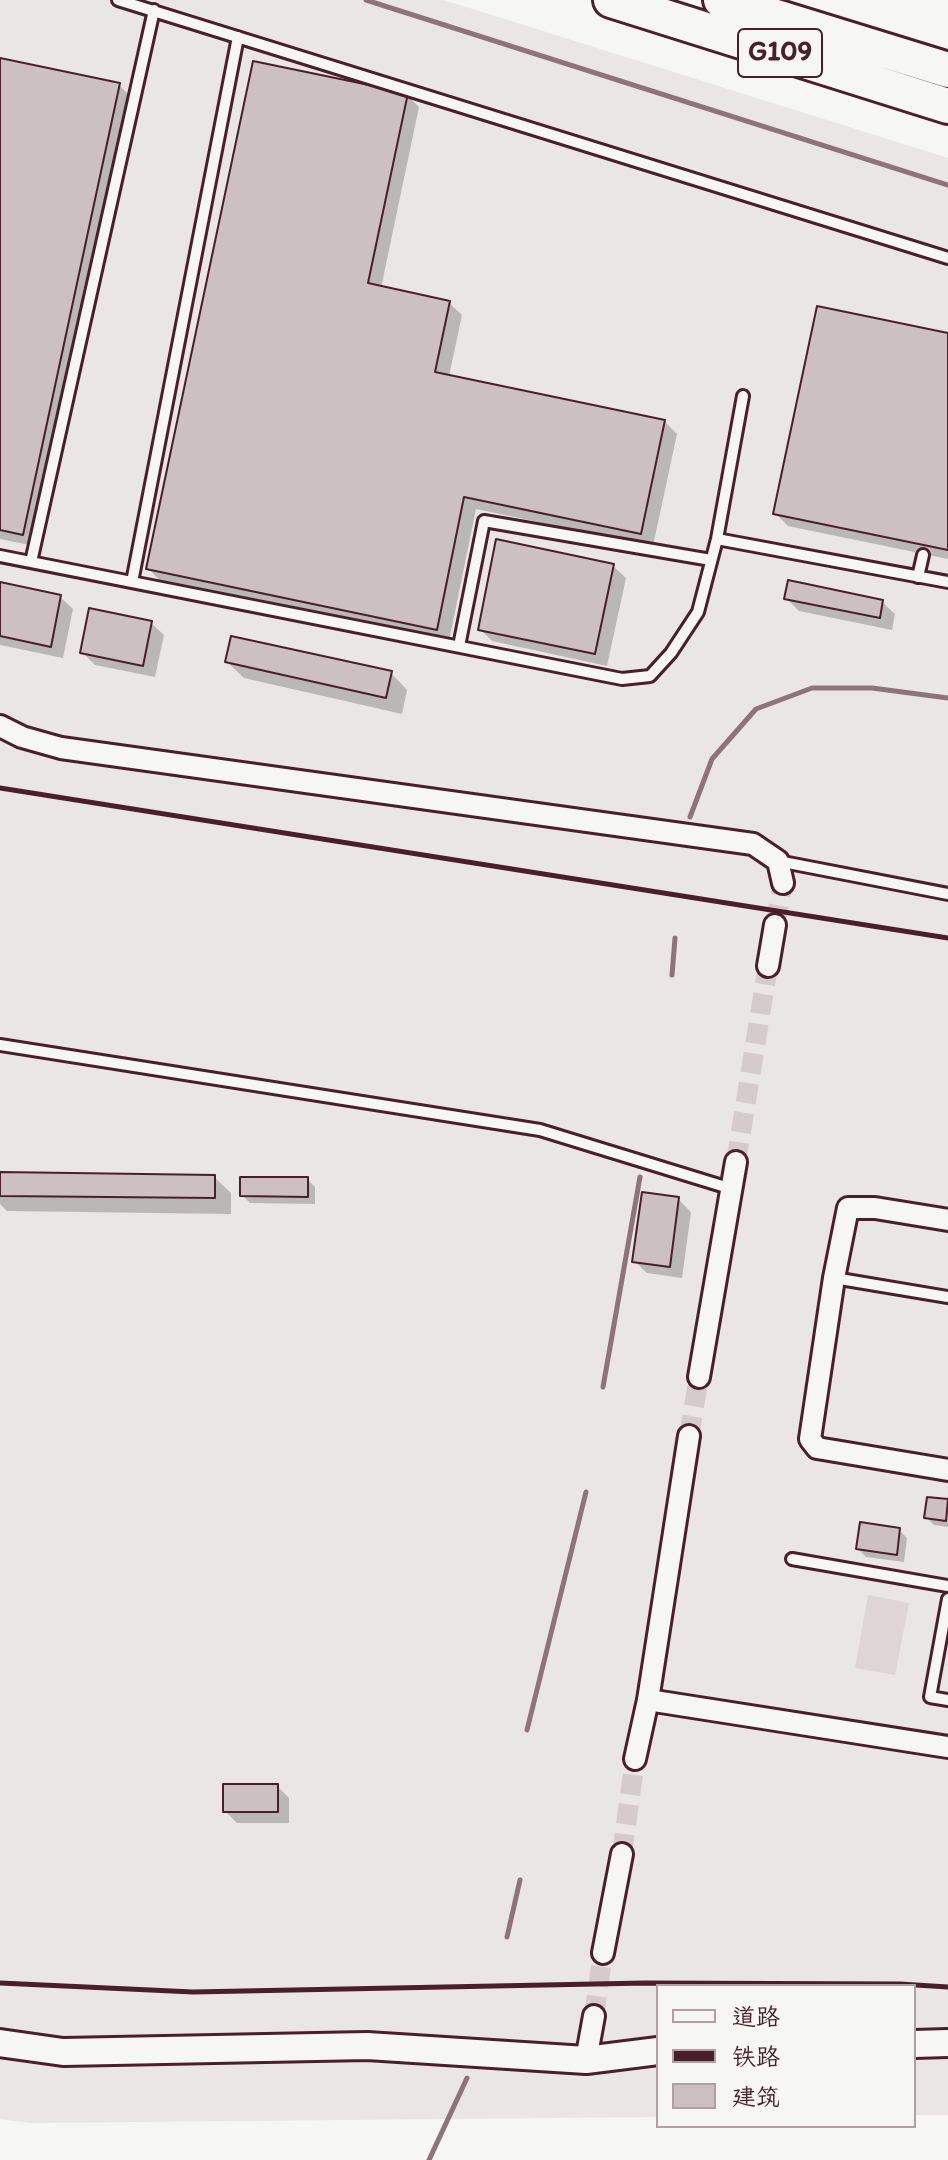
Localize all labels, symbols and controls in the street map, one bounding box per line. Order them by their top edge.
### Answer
road number: G109 [738,29,822,77]
legend [656,1984,916,2128]
text: 道路 [732,2002,780,2031]
text: 铁路 [732,2042,780,2071]
text: 建筑 [732,2082,780,2111]

